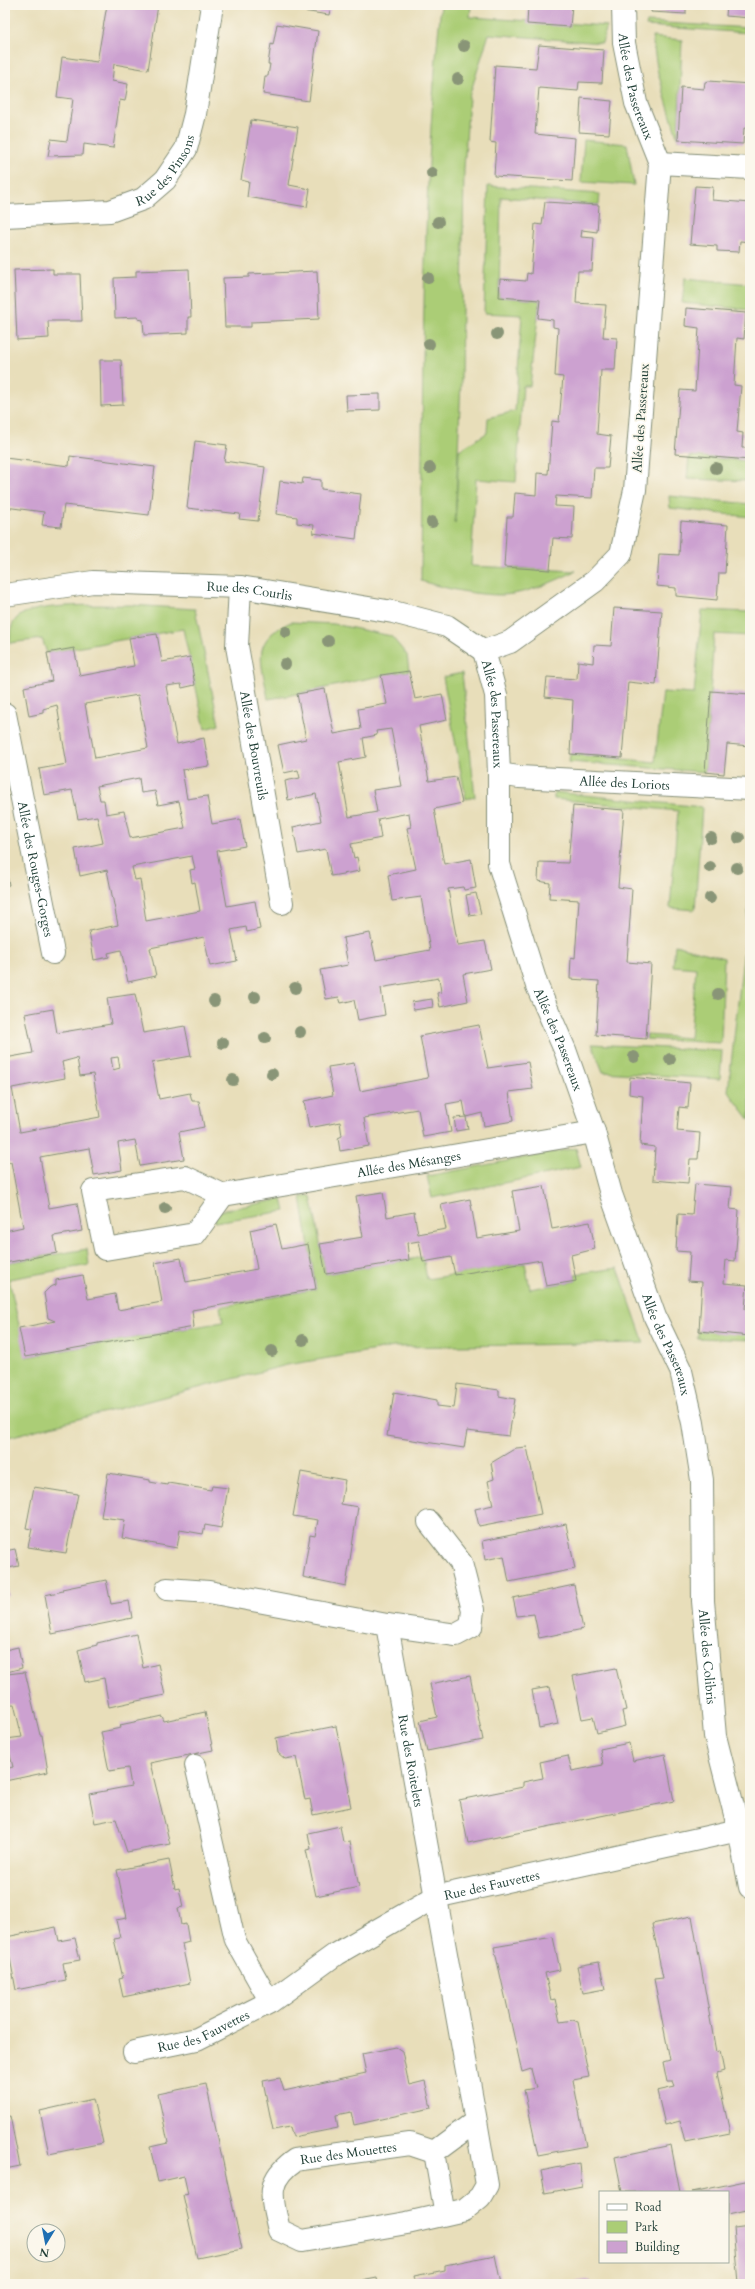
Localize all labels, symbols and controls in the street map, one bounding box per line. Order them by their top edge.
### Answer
street label: Allée des Passereaux [614,33,658,143]
street label: Rue des Pinsons [133,133,199,211]
street label: Allée des Passereaux [628,362,654,473]
street label: Rue des Courlis [206,578,294,605]
street label: Allée des Passereaux [477,658,507,769]
street label: Allée des Bouvreuils [235,690,272,802]
street label: Allée des Loriots [579,772,670,795]
street label: Allée des Rouges-Gorges [13,800,58,939]
street label: Allée des Passereaux [529,985,587,1094]
street label: Allée des Mésanges [356,1147,462,1182]
street label: Allée des Passereaux [637,1291,694,1398]
street label: Allée des Colibris [694,1608,720,1705]
street label: Rue des Roitelets [393,1713,427,1809]
street label: Rue des Fauvettes [442,1866,541,1905]
street label: Rue des Fauvettes [156,2006,253,2057]
street label: Rue des Mouettes [299,2138,398,2169]
legend [599,2191,729,2263]
text: Road [635,2199,662,2215]
text: Park [635,2219,659,2235]
north arrow [26,2223,66,2263]
text: Building [635,2239,680,2255]
text: N [38,2244,50,2261]

